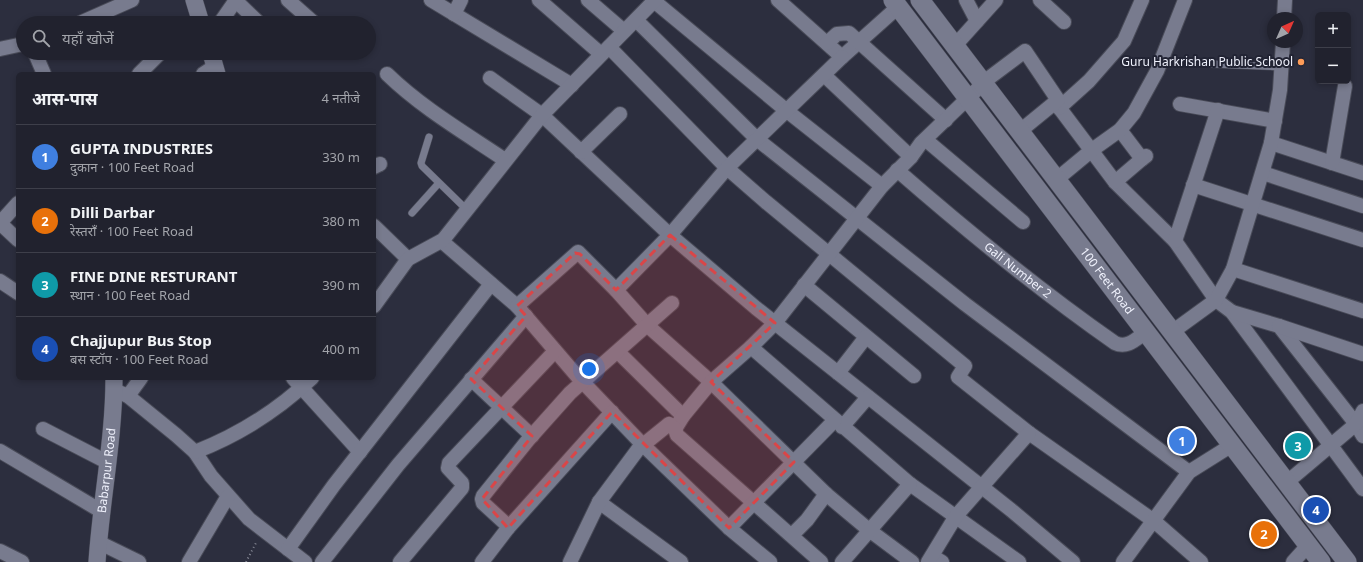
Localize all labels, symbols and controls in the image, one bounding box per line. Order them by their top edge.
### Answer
north arrow [1267,12,1303,48]
map controls [1315,12,1351,84]
button: + [1315,12,1351,48]
search box [16,16,376,60]
icon: search [30,27,52,49]
text: यहाँ खोजें [62,28,114,48]
button: − [1315,48,1351,84]
place label: Guru Harkrishan Public School [1121,53,1293,70]
marker: Guru Harkrishan Public School [1296,57,1306,67]
text: आस-पास [32,87,97,110]
text: 4 नतीजे [322,89,360,107]
text: GUPTA INDUSTRIES [70,138,213,158]
text: 1 [41,148,49,166]
text: 330 m [322,148,360,166]
text: दुकान · 100 Feet Road [70,158,194,176]
text: Dilli Darbar [70,202,155,222]
text: 2 [41,212,49,230]
text: 380 m [322,212,360,230]
text: रेस्तराँ · 100 Feet Road [70,222,193,240]
street label: Gali Number 2 [981,238,1055,302]
street label: 100 Feet Road [1076,244,1138,317]
text: FINE DINE RESTURANT [70,266,237,286]
text: 3 [41,276,49,294]
text: 390 m [322,276,360,294]
text: स्थान · 100 Feet Road [70,286,190,304]
text: Chajjupur Bus Stop [70,330,212,350]
text: 4 [41,340,49,358]
text: 400 m [322,340,360,358]
text: बस स्टॉप · 100 Feet Road [70,350,209,368]
your location [579,359,599,379]
pin: 1 [1169,426,1195,456]
street label: Babarpur Road [93,427,120,514]
pin: 3 [1285,431,1311,461]
pin: 4 [1303,495,1329,525]
pin: 2 [1251,519,1277,549]

